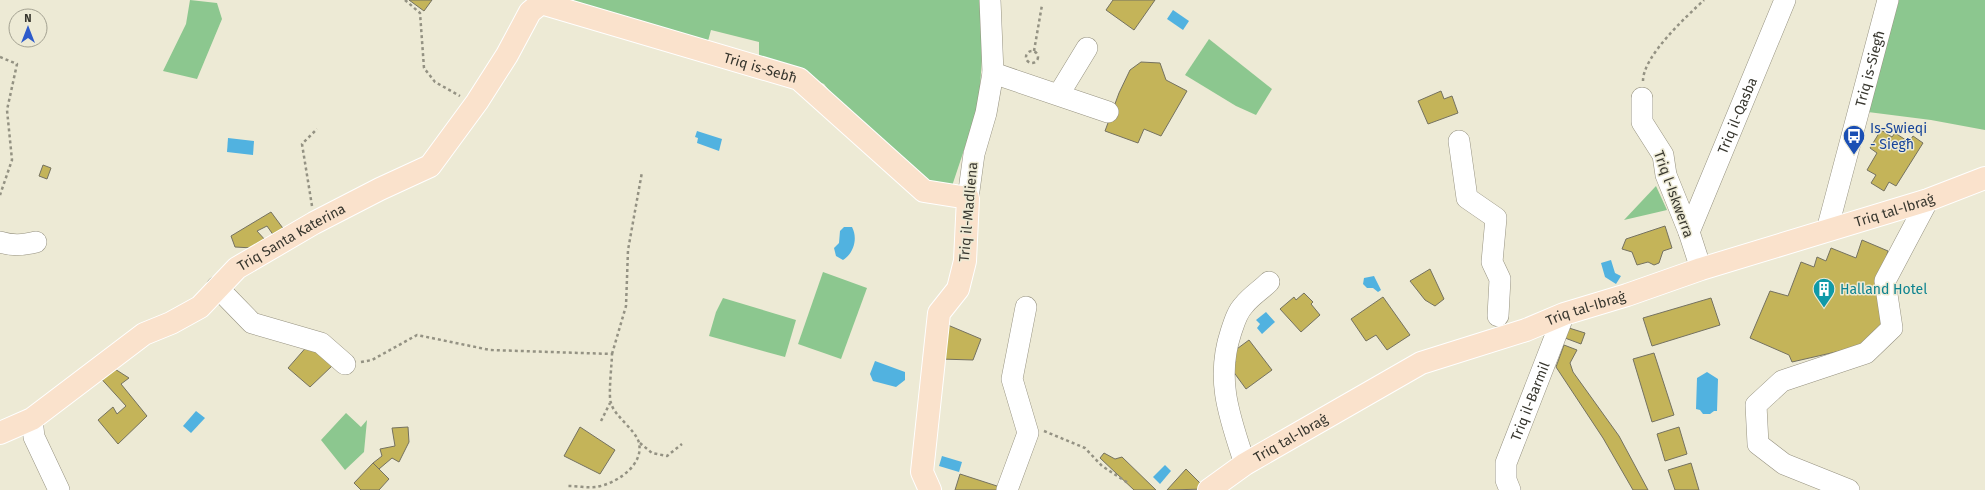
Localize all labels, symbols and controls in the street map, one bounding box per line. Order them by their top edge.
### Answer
north arrow [8,8,48,48]
text: N [24,12,32,25]
street label: Triq is-Siegħ [1852,29,1889,109]
street label: Triq is-Sebħ [722,49,799,87]
street label: Triq il-Qasba [1714,75,1761,157]
place label: Is-Swieqi - Siegħ [1870,120,1927,153]
bus stop icon: Is-Swieqi - Siegħ [1841,123,1867,156]
street label: Triq l-Iskwerra [1650,148,1697,240]
street label: Triq il-Madliena [956,161,981,263]
street label: Triq tal-Ibraġ [1853,190,1938,231]
street label: Triq Santa Katerina [234,200,348,275]
building icon: Halland Hotel [1811,276,1837,309]
place label: Halland Hotel [1840,281,1927,298]
street label: Triq tal-Ibraġ [1543,288,1628,330]
street label: Triq il-Barmil [1507,359,1554,443]
street label: Triq tal-Ibraġ [1251,410,1332,466]

